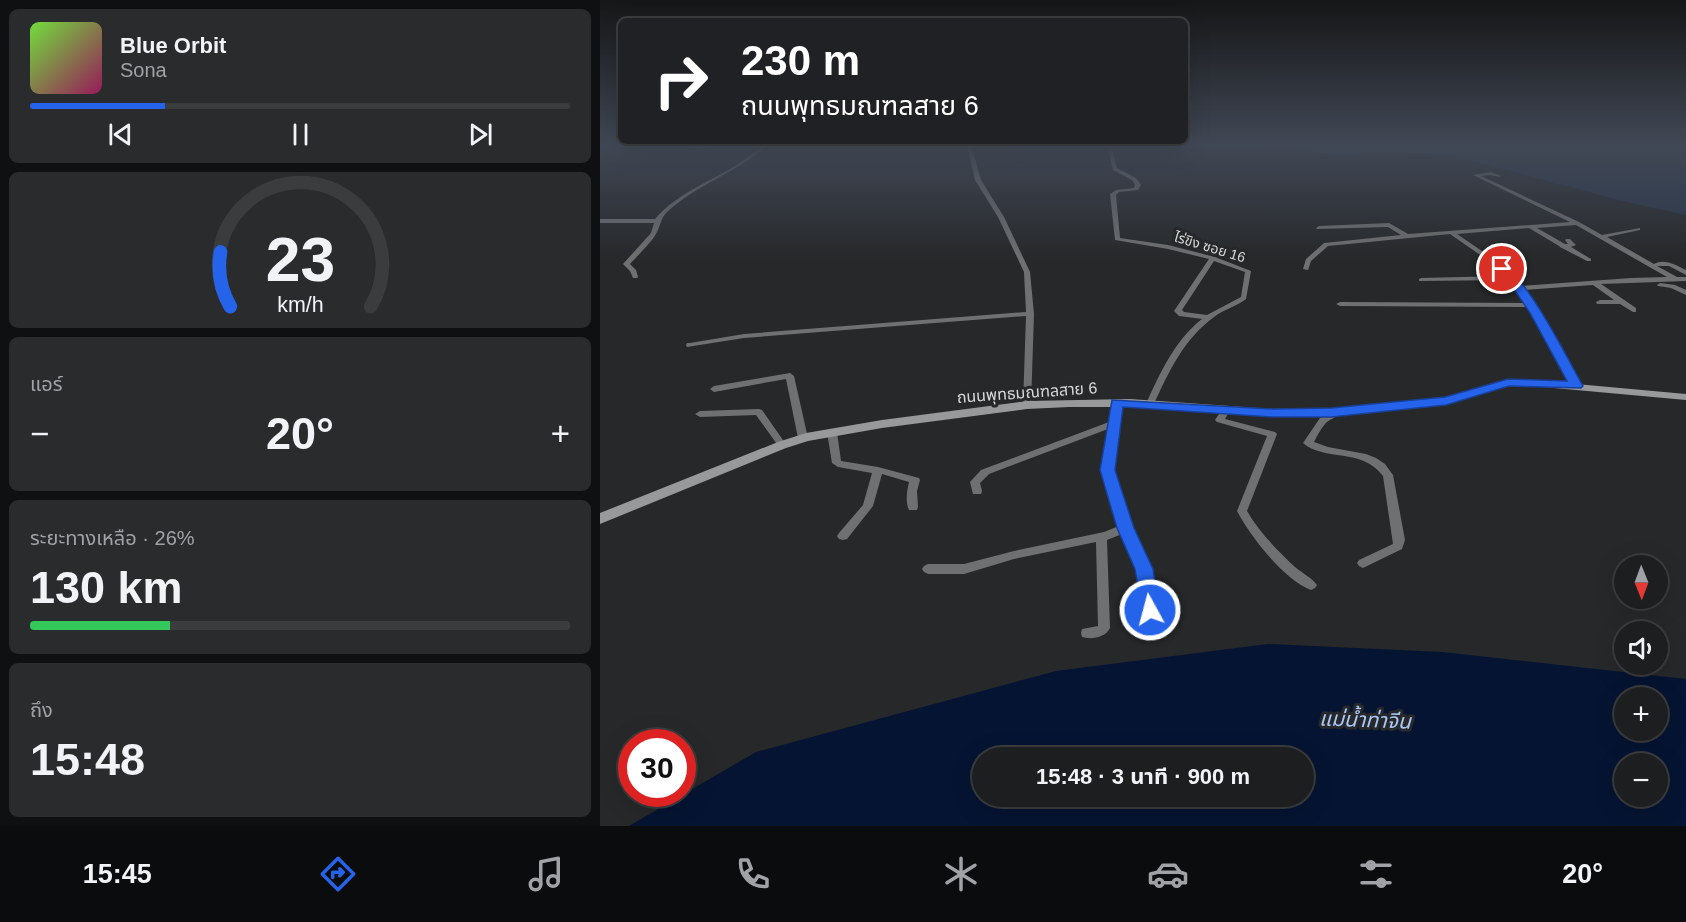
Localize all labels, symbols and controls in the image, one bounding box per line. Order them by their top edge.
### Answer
text: Blue Orbit [120,33,226,58]
text: 230 m [741,37,860,84]
icon: right [642,42,720,120]
text: Sona [120,59,167,81]
text: ถนนพุทธมณฑลสาย 6 [741,91,979,121]
icon: previous [104,118,137,151]
icon: pause [284,118,317,151]
icon: next [464,118,497,151]
text: 23 [265,225,335,294]
street label: ไร่ขิง ซอย 16 [1172,228,1248,265]
pin [1476,243,1527,294]
icon: arrive [1485,252,1518,285]
text: km/h [277,293,323,317]
text: แอร์ [30,373,62,395]
street label: ถนนพุทธมณฑลสาย 6 [956,379,1098,407]
text: 20° [266,408,334,459]
text: − [30,415,49,452]
text: + [551,415,570,452]
text: ระยะทางเหลือ · 26% [30,527,195,549]
north arrow [1614,555,1668,609]
map controls [1614,555,1668,807]
text: 130 km [30,562,183,613]
position arrow [1118,578,1182,642]
button: sound [1614,621,1668,675]
button: + [1614,687,1668,741]
text: ถึง [30,699,53,721]
water label: แม่น้ำท่าจีน [1319,703,1412,733]
speed limit sign: 30 [618,729,696,807]
text: 15:48 [30,734,145,785]
button: − [1614,753,1668,807]
text: 15:48 · 3 นาที · 900 m [1036,764,1250,789]
icon: directions [317,853,359,895]
icon: music [525,853,567,895]
icon: phone [732,853,774,895]
icon: climate [940,853,982,895]
icon: car [1147,853,1189,895]
icon: filters [1355,853,1397,895]
text: 15:45 [83,859,152,889]
text: 20° [1562,859,1603,889]

